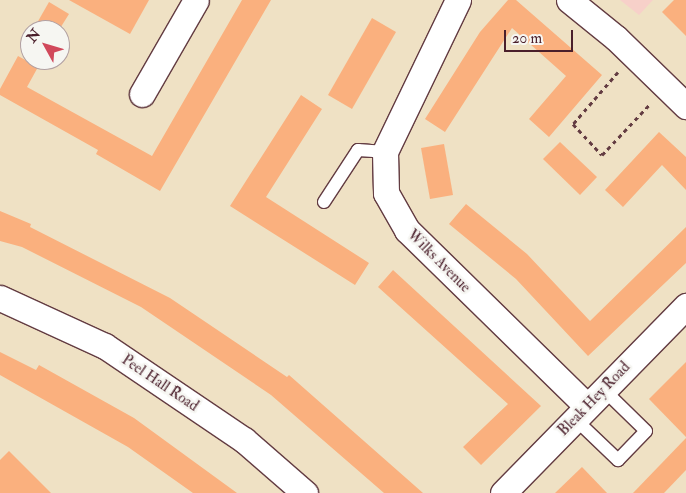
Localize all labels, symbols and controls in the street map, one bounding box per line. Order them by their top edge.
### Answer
north arrow [20,20,70,70]
scale bar [506,20,575,52]
text: N [23,26,44,46]
text: 20 m [512,29,542,48]
street label: Wilks Avenue [404,226,474,296]
street label: Peel Hall Road [118,351,202,415]
street label: Bleak Hey Road [554,358,634,440]

